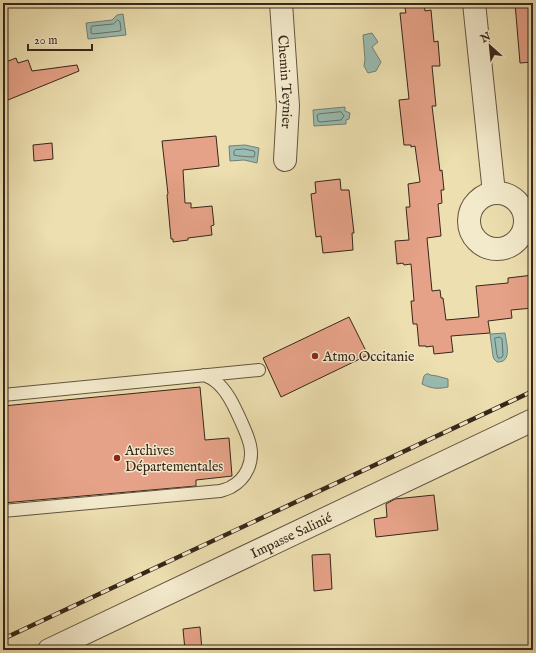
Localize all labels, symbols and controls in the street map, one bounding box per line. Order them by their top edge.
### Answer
scale bar [28,26,92,52]
north arrow [470,26,510,66]
text: N [478,29,494,47]
text: 20 m [34,33,57,48]
street label: Chemin Teynier [273,34,296,129]
place label: Atmo Occitanie [322,348,415,366]
marker: Atmo Occitanie [310,351,320,361]
place label: Archives Départementales [124,442,223,476]
marker: Archives Départementales [112,453,122,463]
street label: Impasse Salinié [248,509,336,563]

